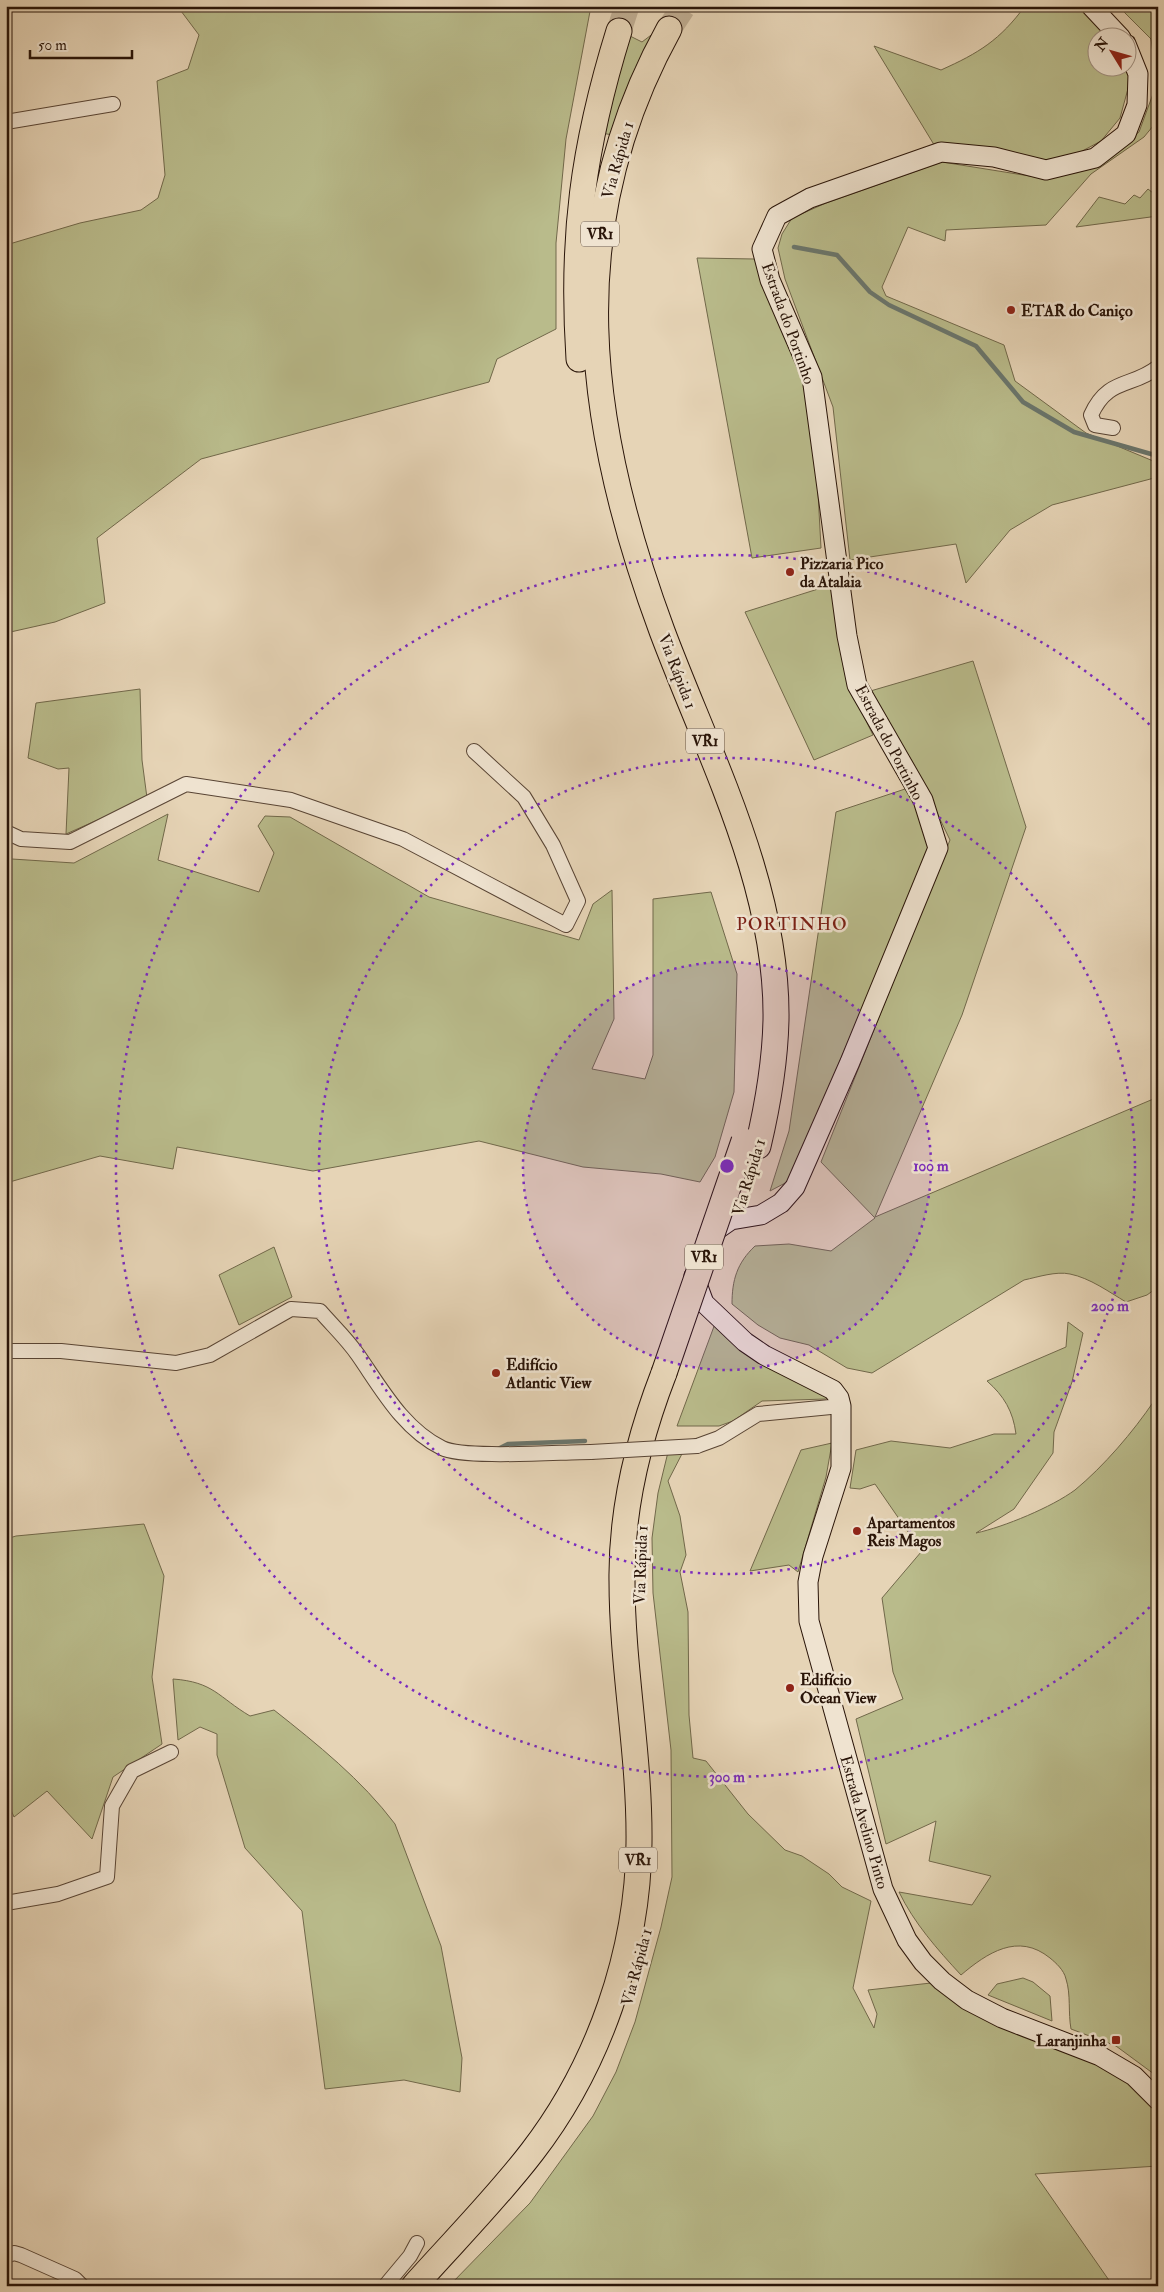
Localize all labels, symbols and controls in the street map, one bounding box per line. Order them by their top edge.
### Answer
scale bar [30,28,132,60]
north arrow [1086,28,1136,78]
text: N [1091,34,1113,55]
text: 50 m [38,36,67,55]
street label: Via Rápida 1 [597,119,639,201]
road number: VR1 [581,222,619,246]
street label: Estrada do Portinho [757,260,819,387]
place label: ETAR do Caniço [1021,301,1133,321]
marker: ETAR do Caniço [1005,304,1017,316]
place label: Pizzaria Pico da Atalaia [800,554,884,592]
marker: Pizzaria Pico da Atalaia [784,566,796,578]
street label: Via Rápida 1 [653,631,701,712]
street label: Estrada do Portinho [850,681,928,804]
road number: VR1 [686,728,724,754]
district label: PORTINHO [736,913,848,936]
street label: Via Rápida 1 [728,1136,771,1218]
centre of rings [718,1157,736,1175]
text: 100 m [913,1157,949,1176]
road number: VR1 [685,1244,723,1270]
text: 200 m [1091,1297,1129,1316]
place label: Edifício Atlantic View [505,1355,593,1393]
marker: Edifício Atlantic View [490,1367,502,1379]
place label: Apartamentos Reis Magos [866,1513,956,1552]
street label: Via Rápida 1 [630,1525,653,1605]
marker: Apartamentos Reis Magos [851,1525,863,1537]
place label: Edifício Ocean View [800,1670,877,1708]
marker: Edifício Ocean View [784,1682,796,1694]
street label: Estrada Avelino Pinto [835,1753,893,1892]
text: 300 m [709,1768,745,1787]
road number: VR1 [619,1848,657,1872]
street label: Via Rápida 1 [617,1926,658,2008]
place label: Laranjinha [1036,2031,1106,2051]
marker: Laranjinha [1110,2034,1122,2046]

